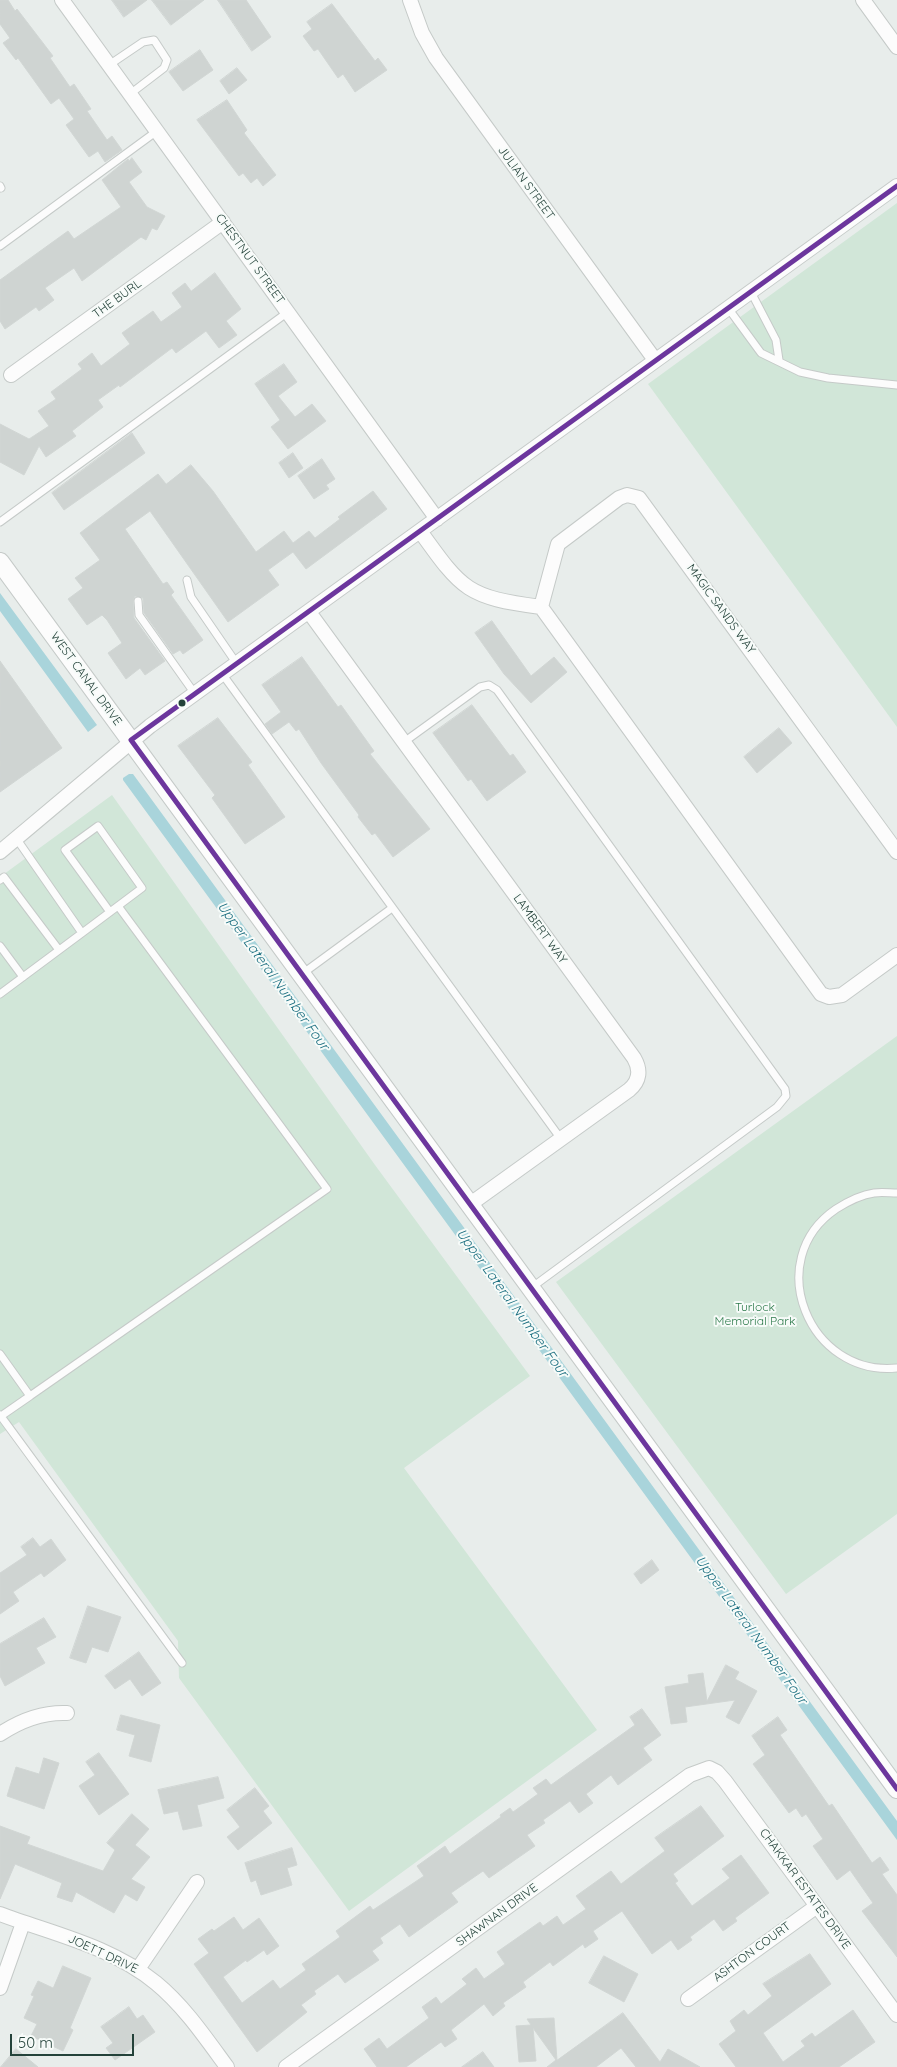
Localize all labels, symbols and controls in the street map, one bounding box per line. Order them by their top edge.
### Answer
street label: JULIAN STREET [494,143,558,223]
street label: CHESTNUT STREET [212,211,288,307]
street label: THE BURL [90,276,144,322]
street label: MAGIC SANDS WAY [684,561,758,657]
street label: WEST CANAL DRIVE [47,630,125,728]
unlabelled marker [177,698,187,708]
street label: LAMBERT WAY [510,891,570,967]
water label: Upper Lateral Number Four [213,898,333,1054]
water label: Upper Lateral Number Four [452,1225,572,1381]
park label: Turlock Memorial Park [715,1300,795,1328]
water label: Upper Lateral Number Four [691,1552,811,1708]
street label: CHAKKAR ESTATES DRIVE [756,1826,854,1952]
street label: SHAWNAN DRIVE [453,1881,541,1949]
street label: ASHTON COURT [711,1919,793,1985]
street label: JOETT DRIVE [66,1932,140,1976]
scale bar [12,2024,136,2056]
text: 50 m [18,2033,53,2052]

